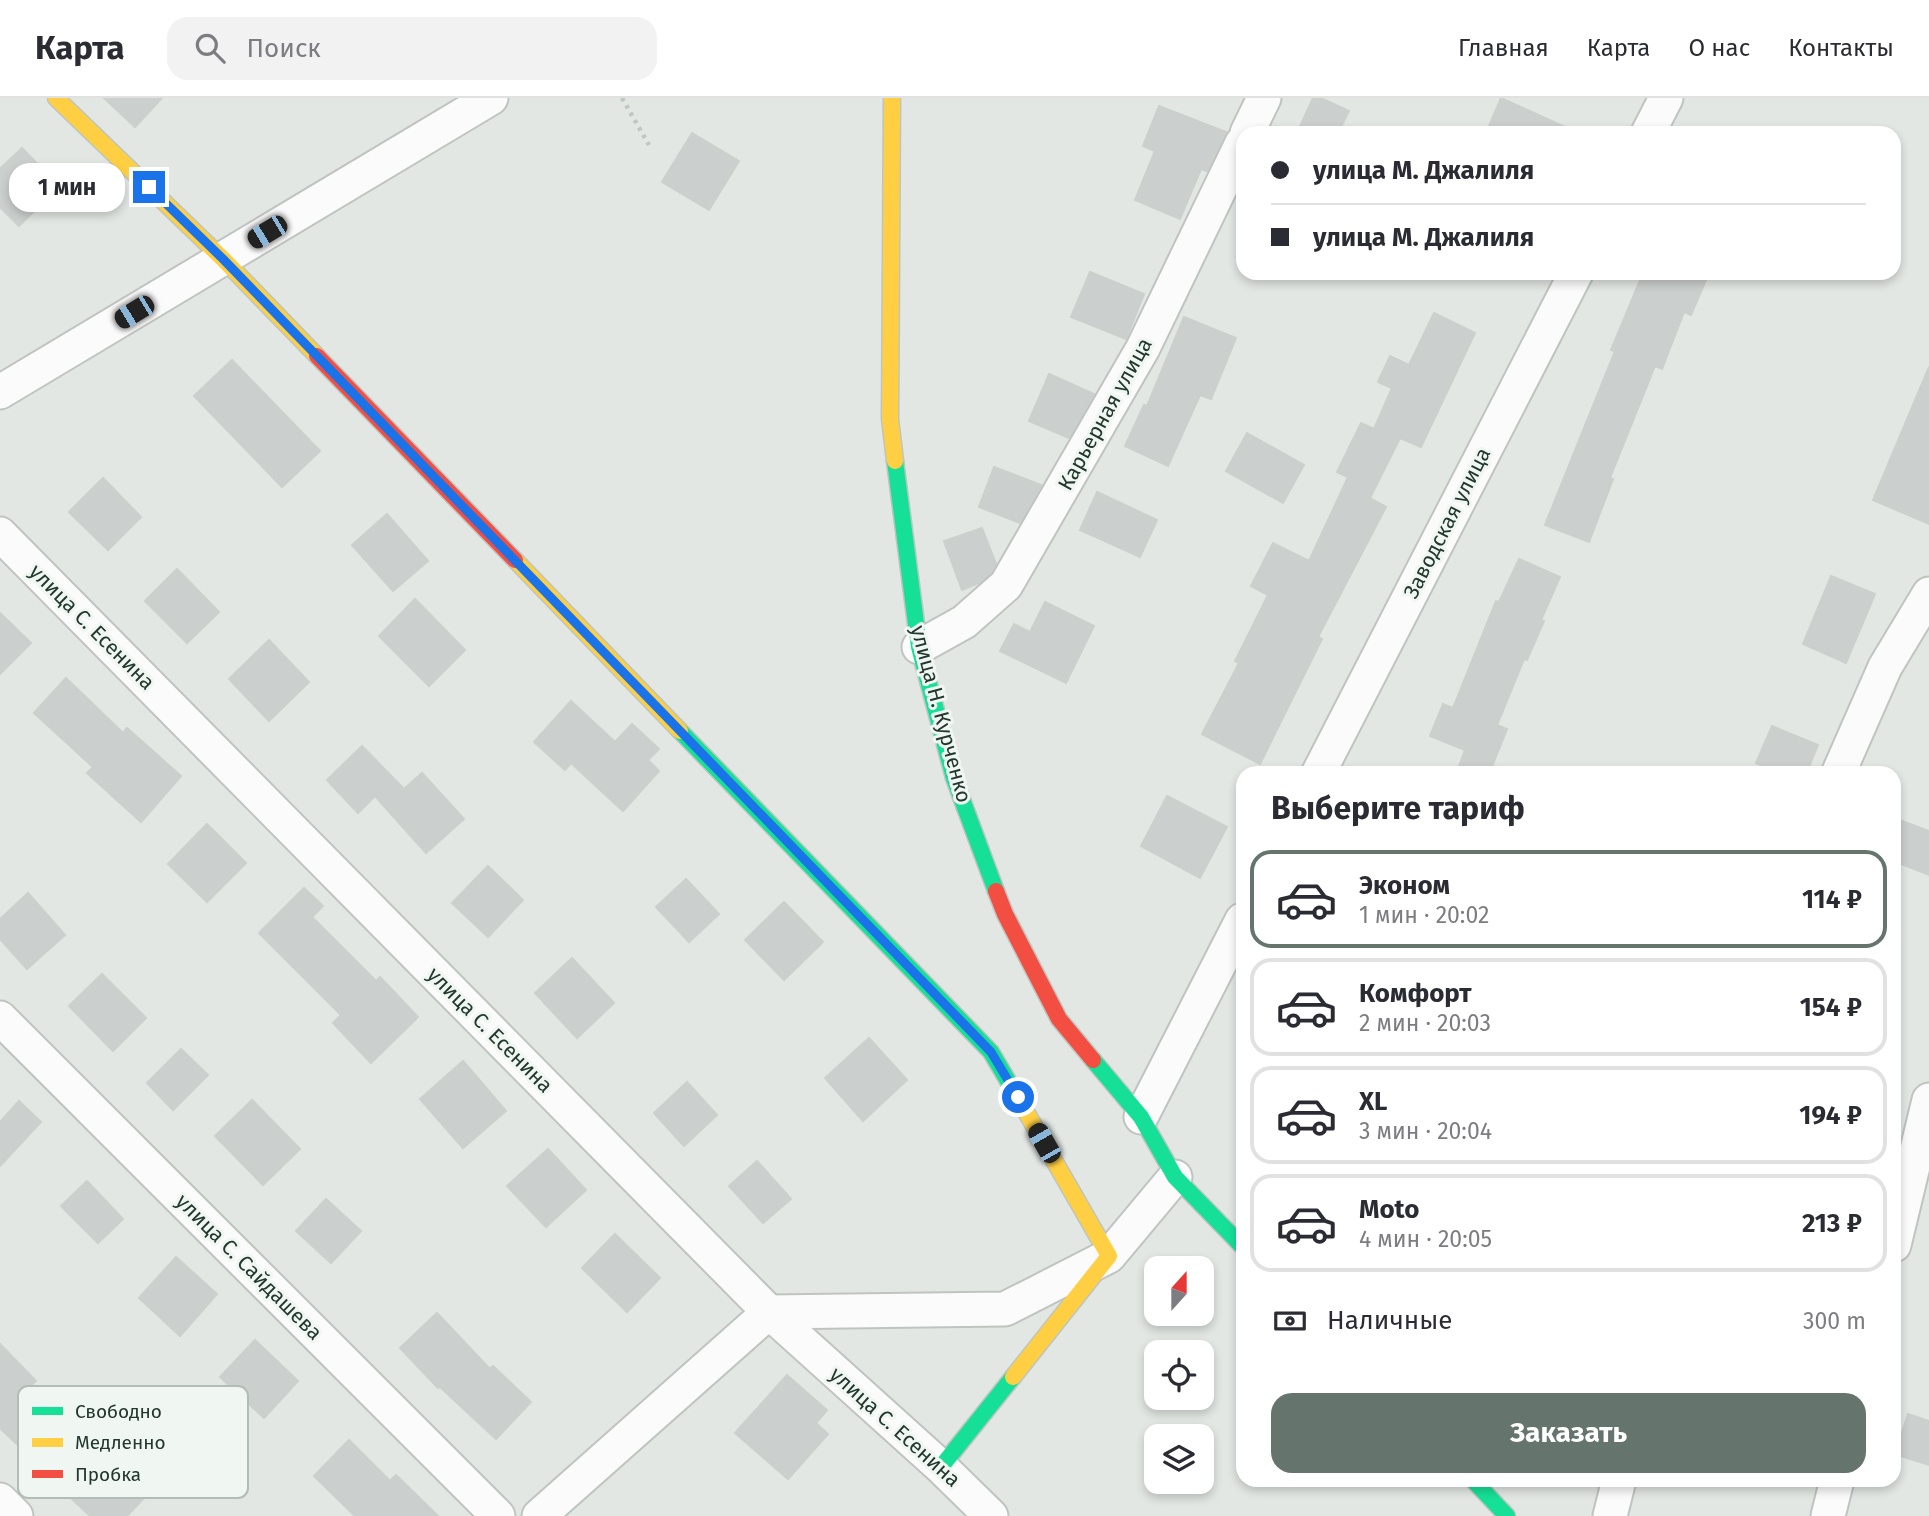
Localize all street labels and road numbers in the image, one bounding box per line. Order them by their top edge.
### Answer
street label: Карьерная улица [1052,333,1158,495]
street label: Заводская улица [1398,443,1496,603]
street label: улица С. Есенина [24,559,160,695]
street label: улица Н. Курченко [905,623,977,805]
street label: улица С. Есенина [422,962,558,1098]
street label: улица С. Сайдашева [170,1188,328,1346]
street label: улица С. Есенина [824,1361,966,1493]

